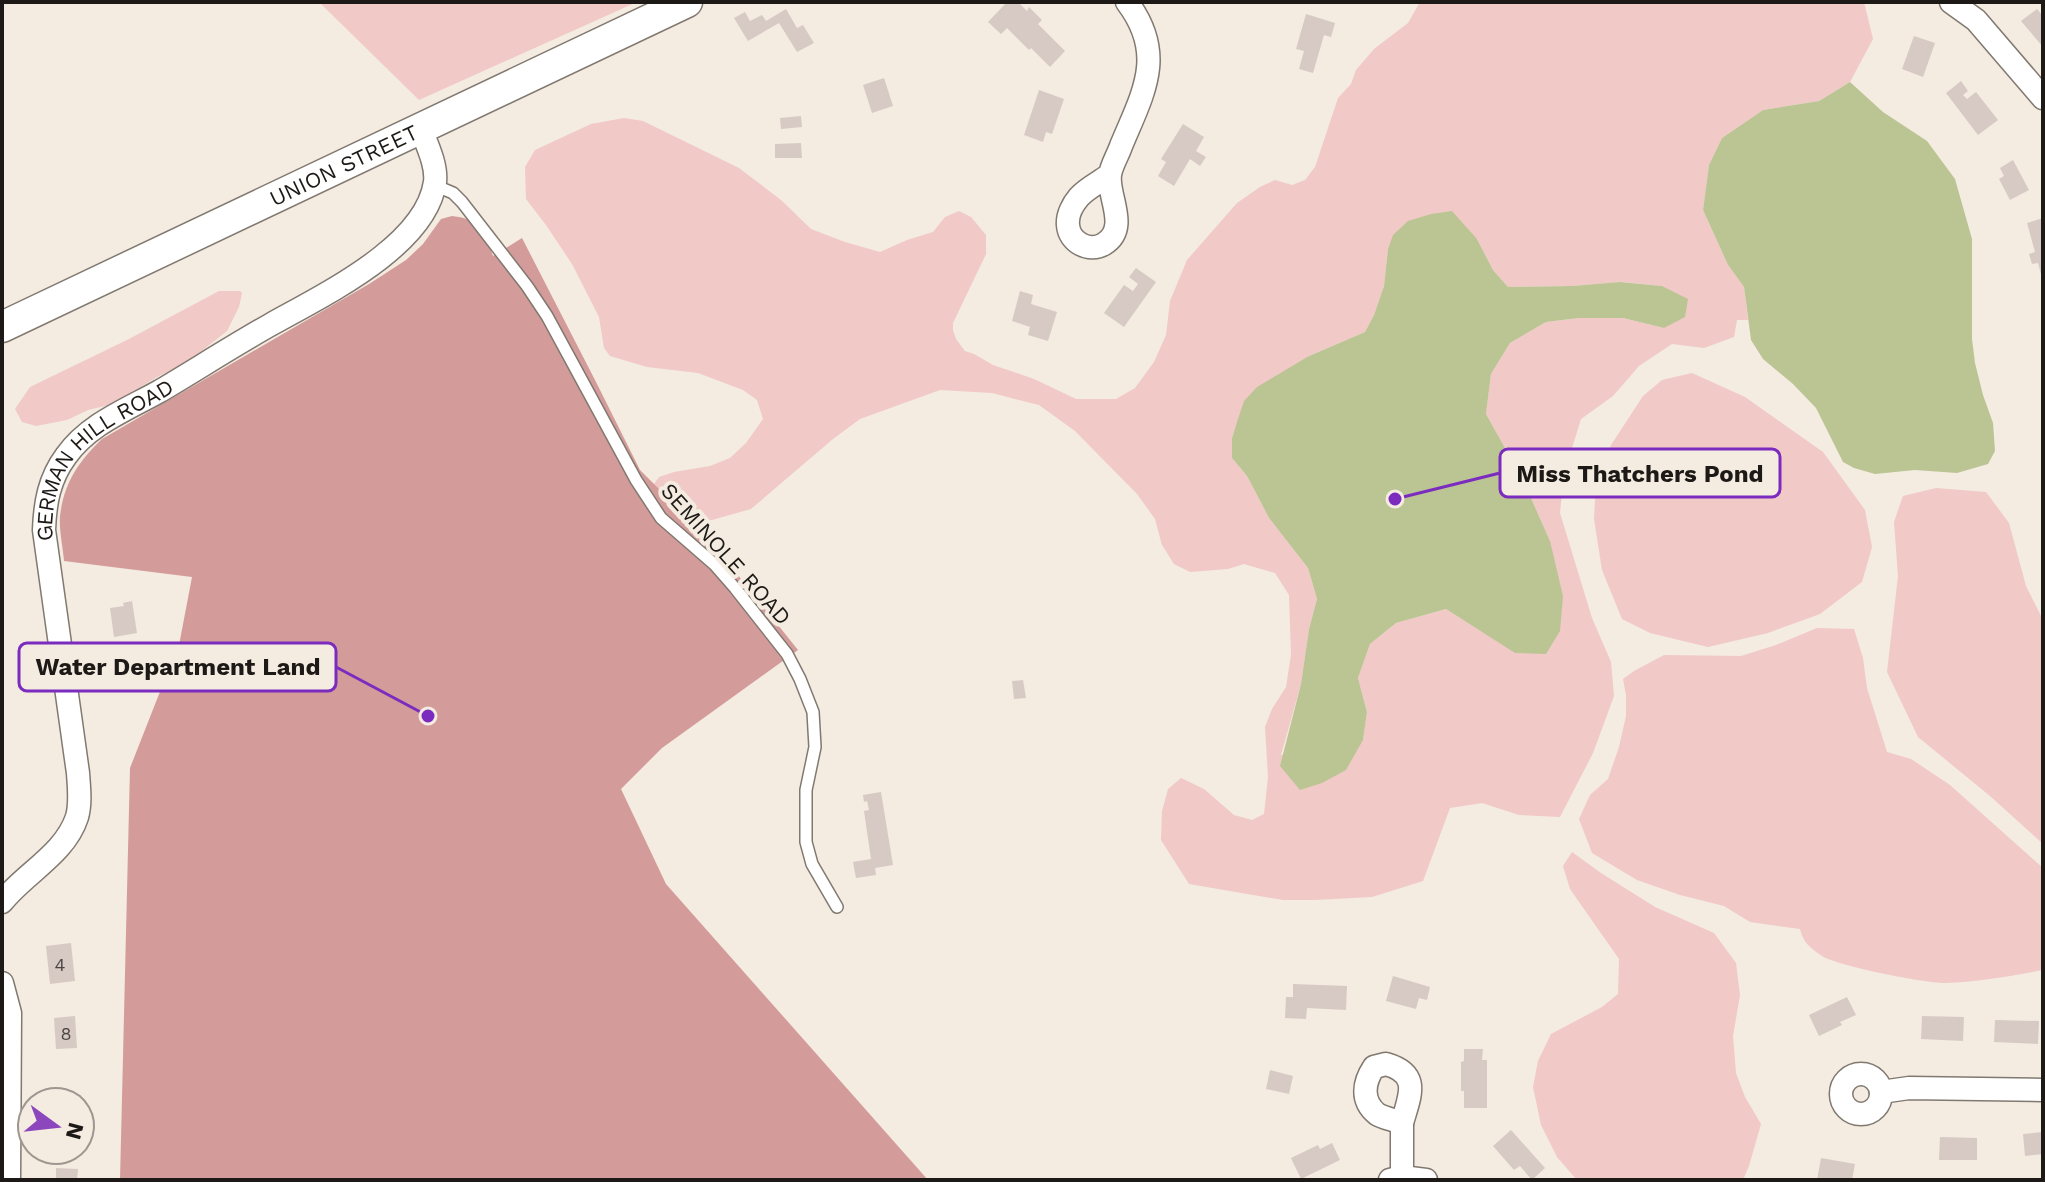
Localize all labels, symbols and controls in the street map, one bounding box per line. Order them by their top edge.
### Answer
street label: UNION STREET [265,119,422,211]
street label: GERMAN HILL ROAD [31,373,178,543]
callout: Miss Thatchers Pond [1500,449,1780,497]
text: Miss Thatchers Pond [1516,460,1764,488]
street label: SEMINOLE ROAD [656,478,796,630]
callout: Water Department Land [19,643,336,691]
text: Water Department Land [36,653,320,681]
house number: 4 [55,954,66,975]
house number: 8 [60,1023,72,1044]
north arrow [16,1086,96,1166]
text: N [61,1120,89,1142]

